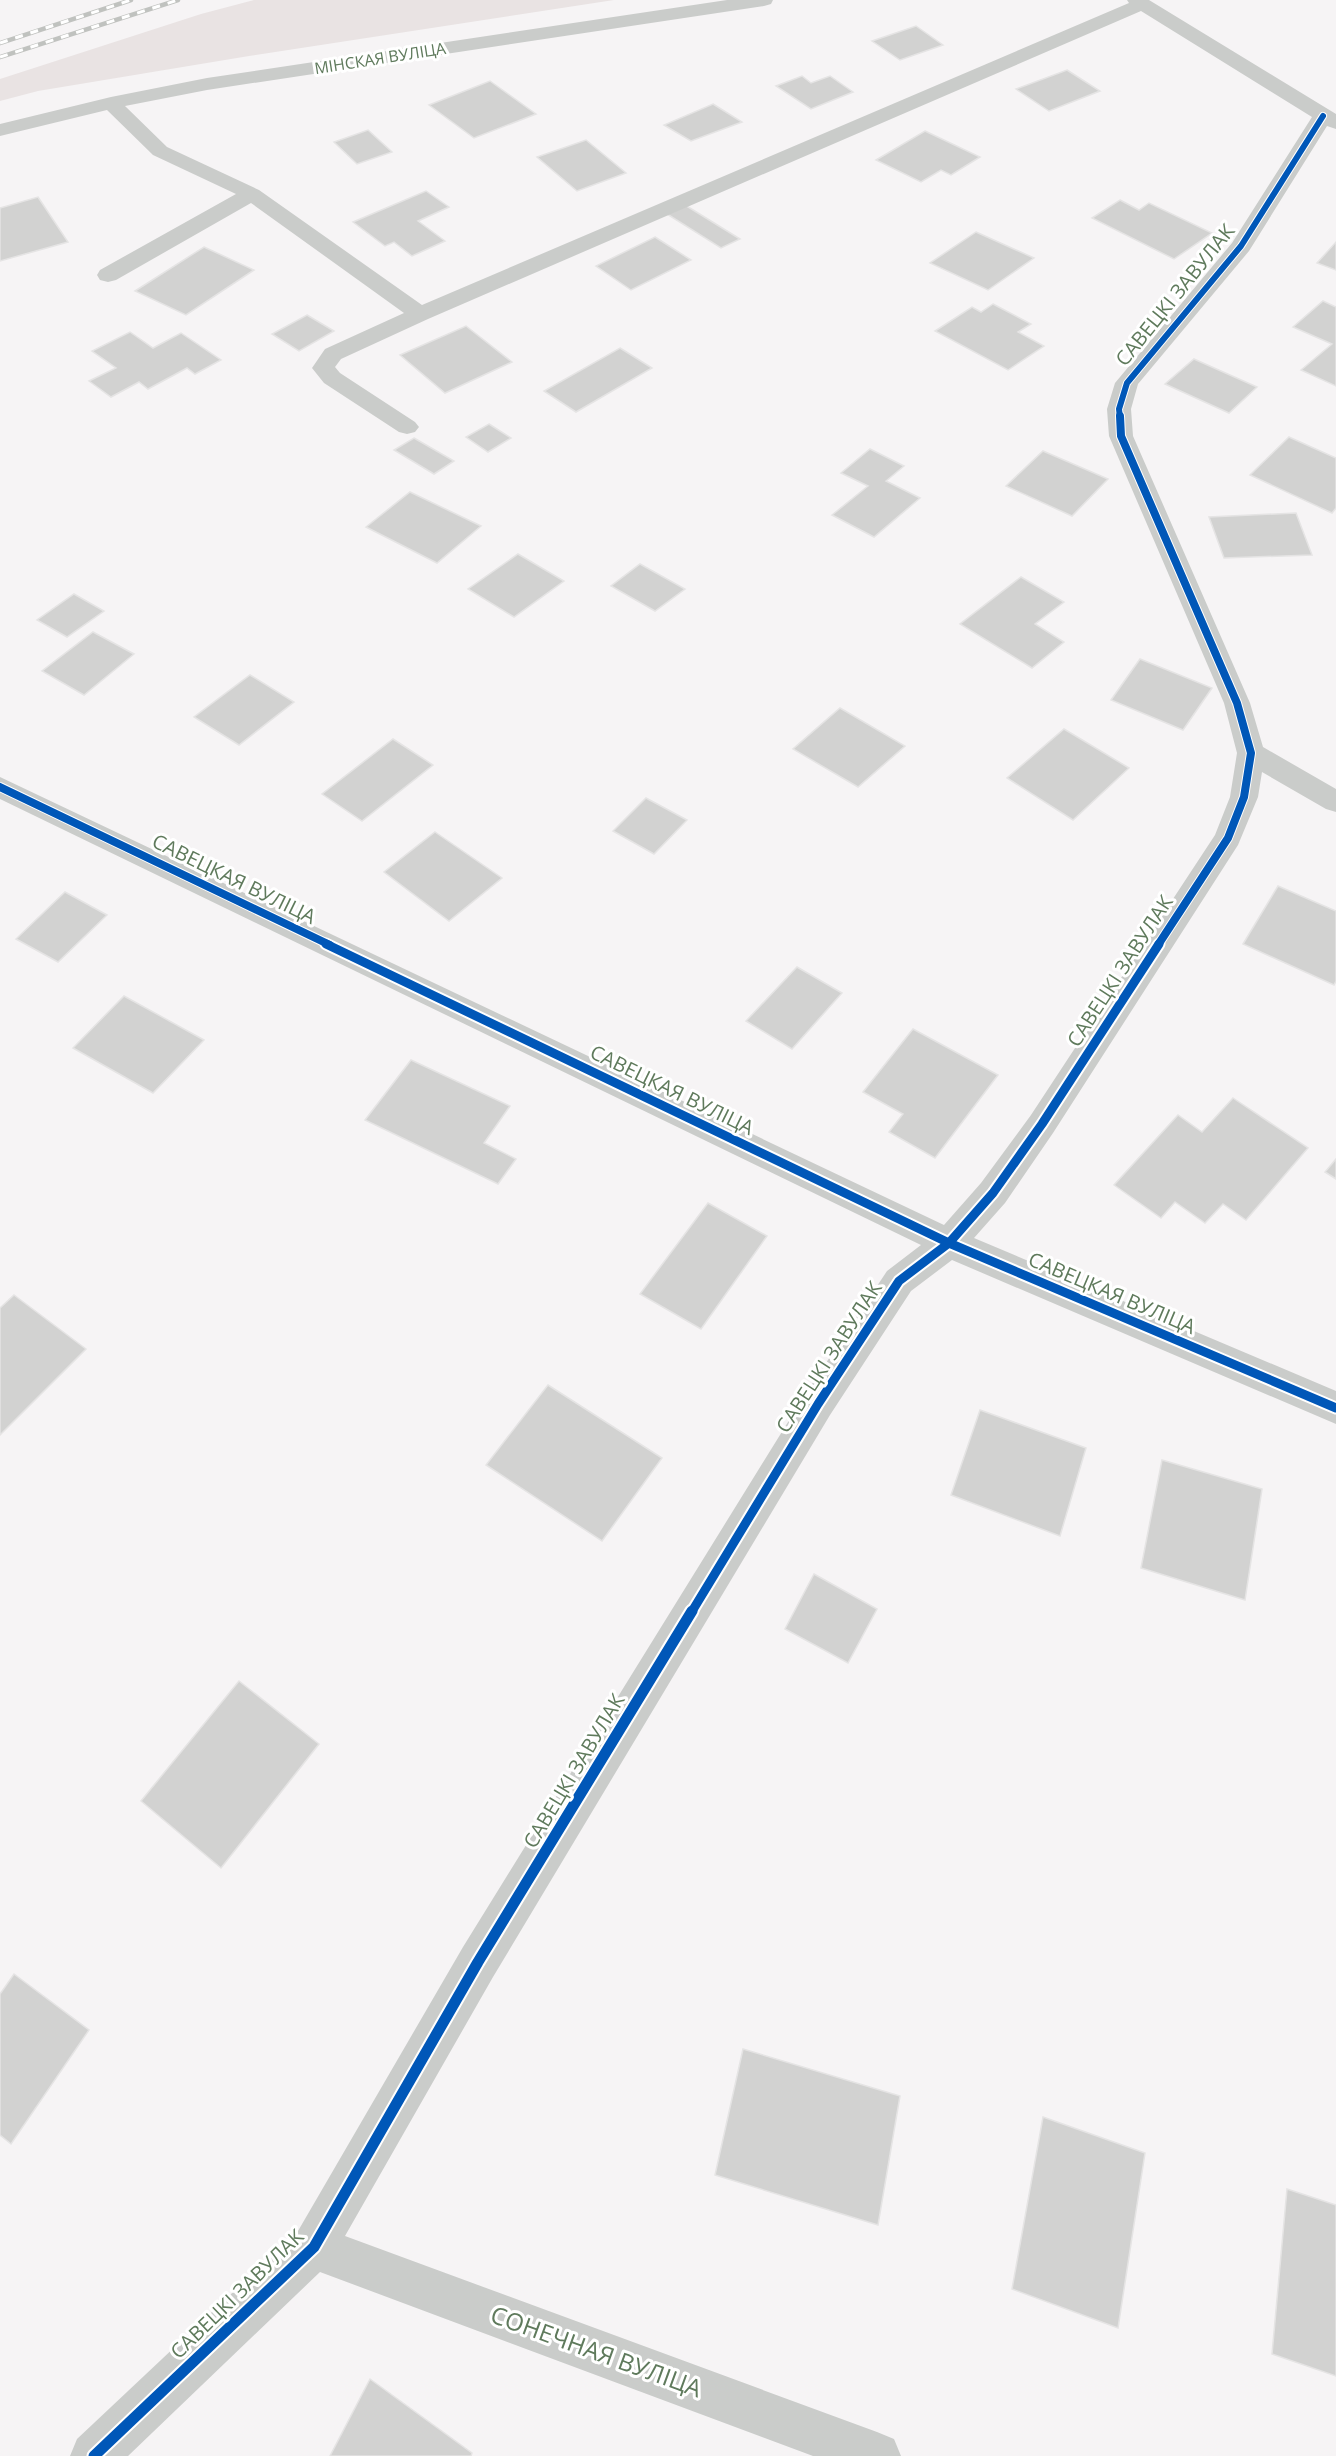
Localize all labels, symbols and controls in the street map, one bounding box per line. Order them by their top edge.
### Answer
street label: МІНСКАЯ ВУЛІЦА [313,37,448,79]
street label: САВЕЦКІ ЗАВУЛАК [1109,217,1241,371]
street label: САВЕЦКАЯ ВУЛІЦА [148,827,321,930]
street label: САВЕЦКІ ЗАВУЛАК [1060,889,1179,1052]
street label: САВЕЦКАЯ ВУЛІЦА [586,1038,759,1141]
street label: САВЕЦКАЯ ВУЛІЦА [1025,1245,1200,1340]
street label: САВЕЦКІ ЗАВУЛАК [769,1275,888,1438]
street label: САВЕЦКІ ЗАВУЛАК [517,1688,631,1853]
street label: САВЕЦКІ ЗАВУЛАК [164,2222,310,2364]
street label: СОНЕЧНАЯ ВУЛІЦА [486,2297,707,2404]

